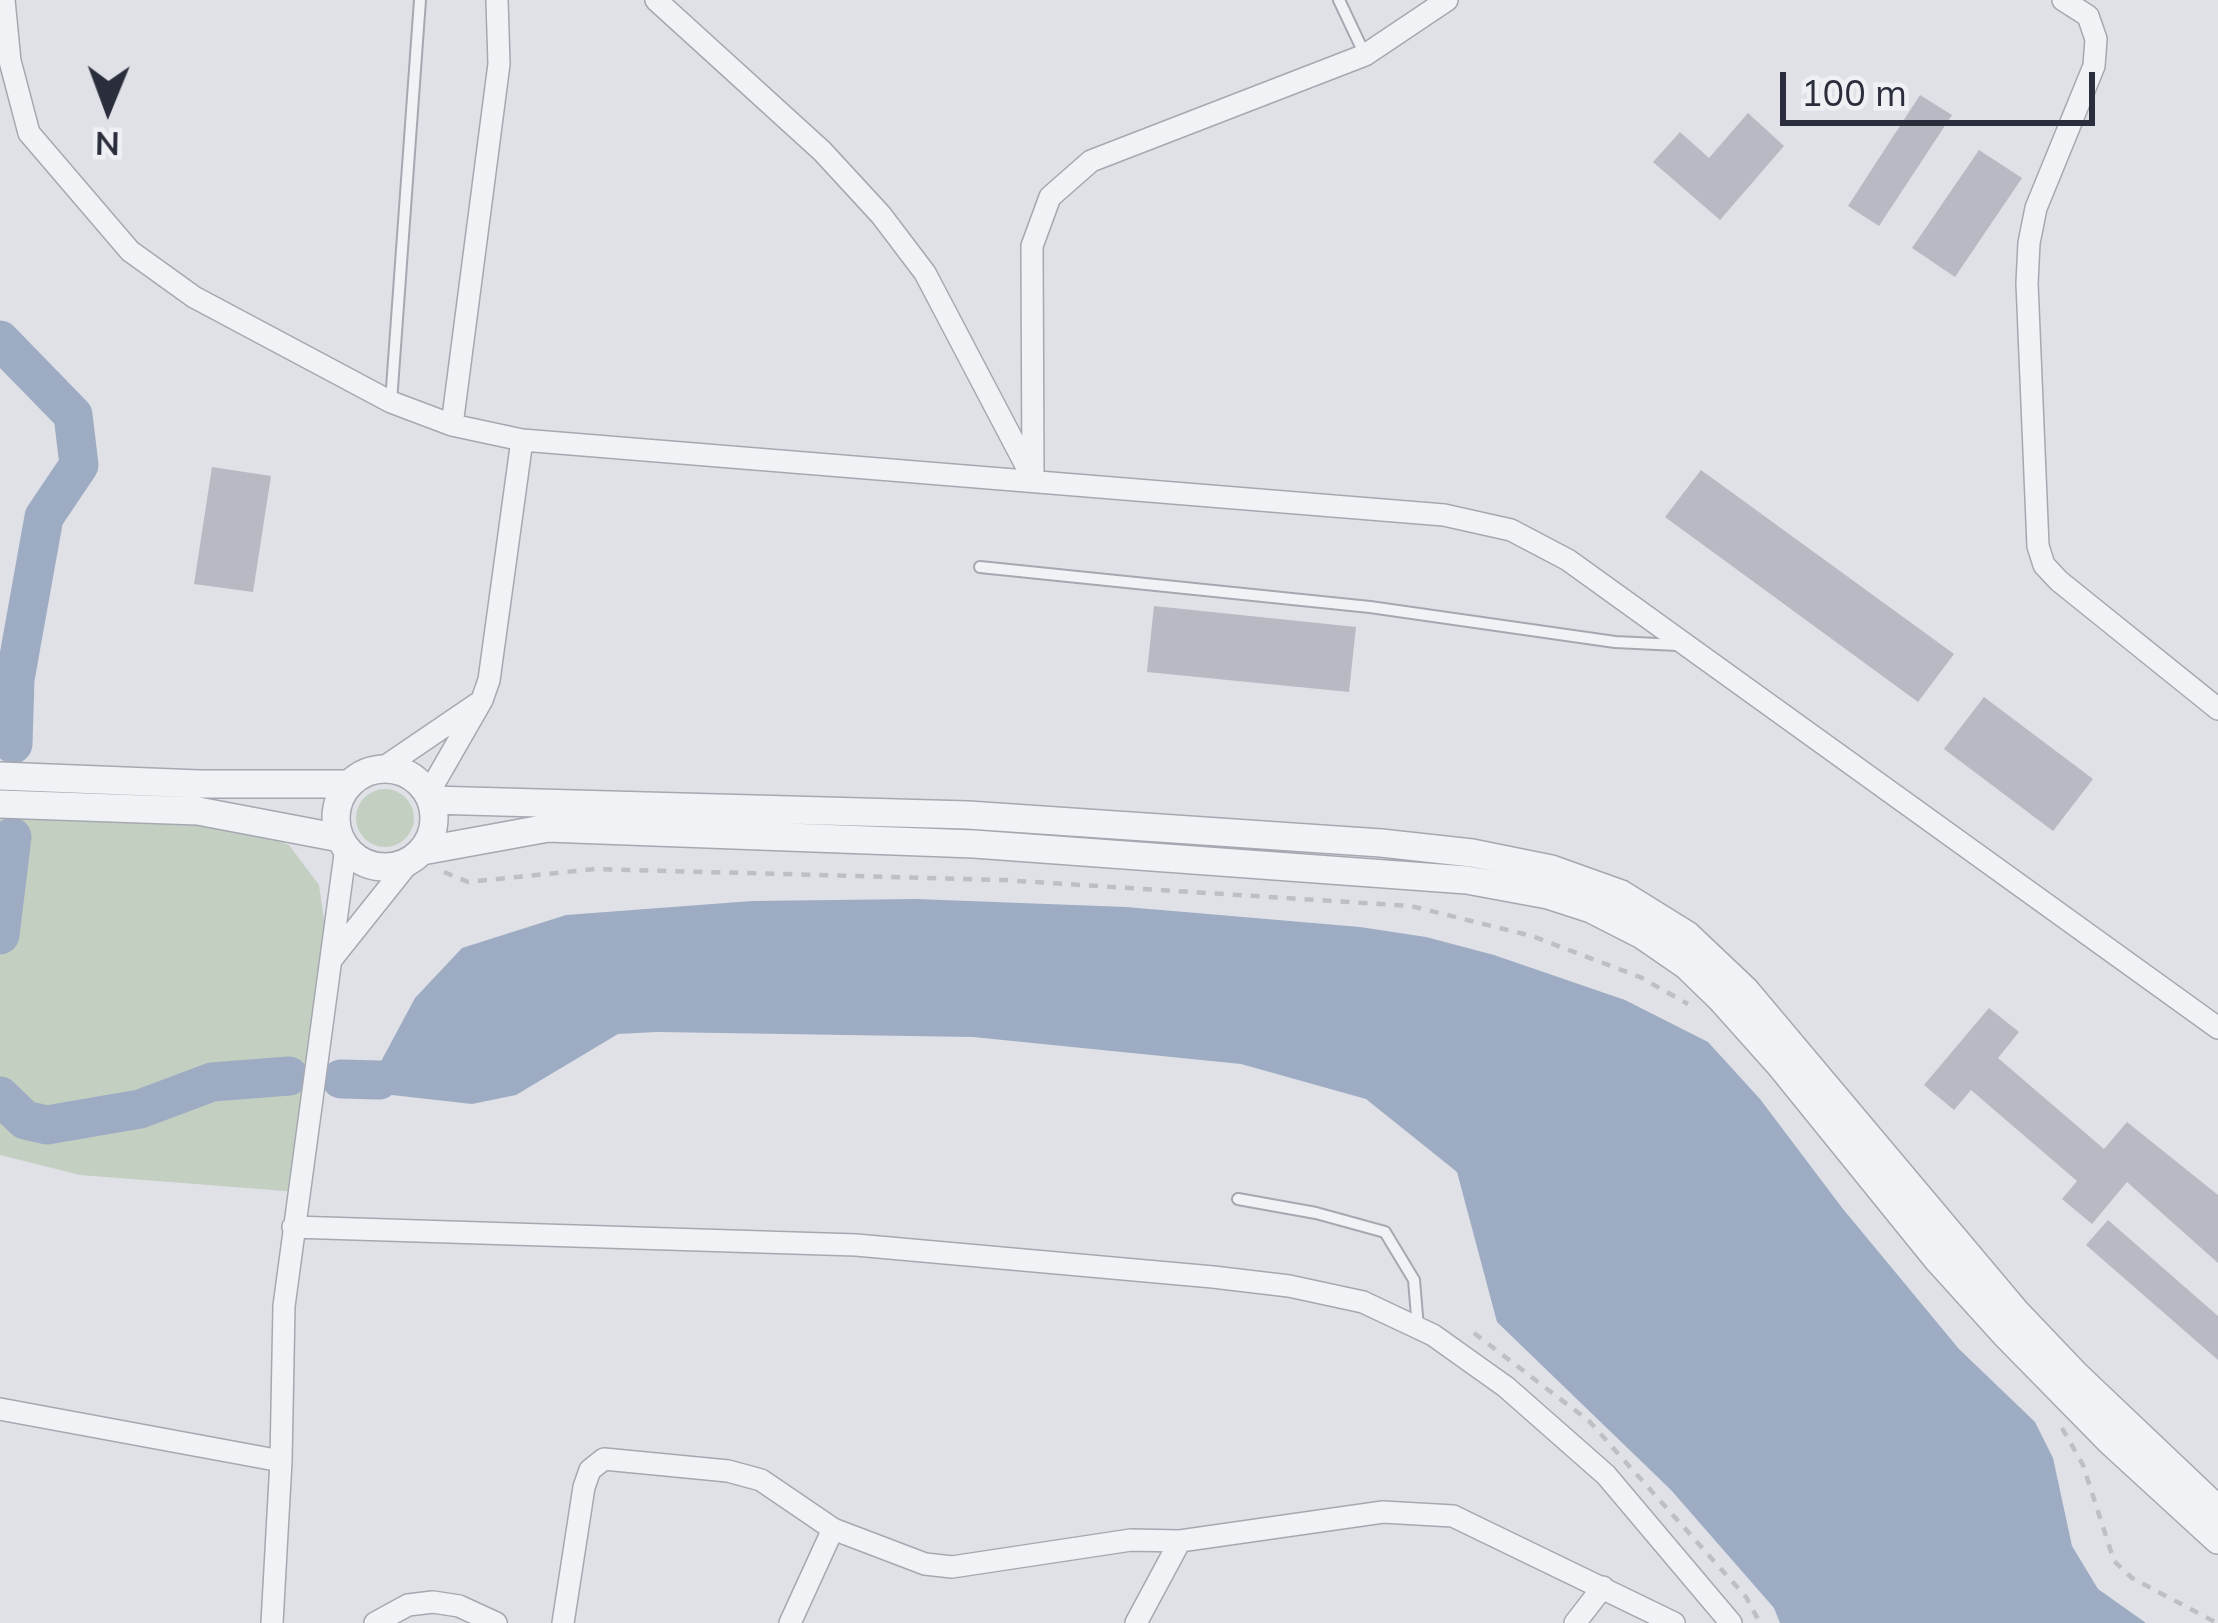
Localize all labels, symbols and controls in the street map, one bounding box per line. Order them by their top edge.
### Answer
north arrow [48,48,168,168]
scale bar [1786,48,2101,122]
text: 100 m [1801,70,1907,115]
text: N [95,124,120,165]

